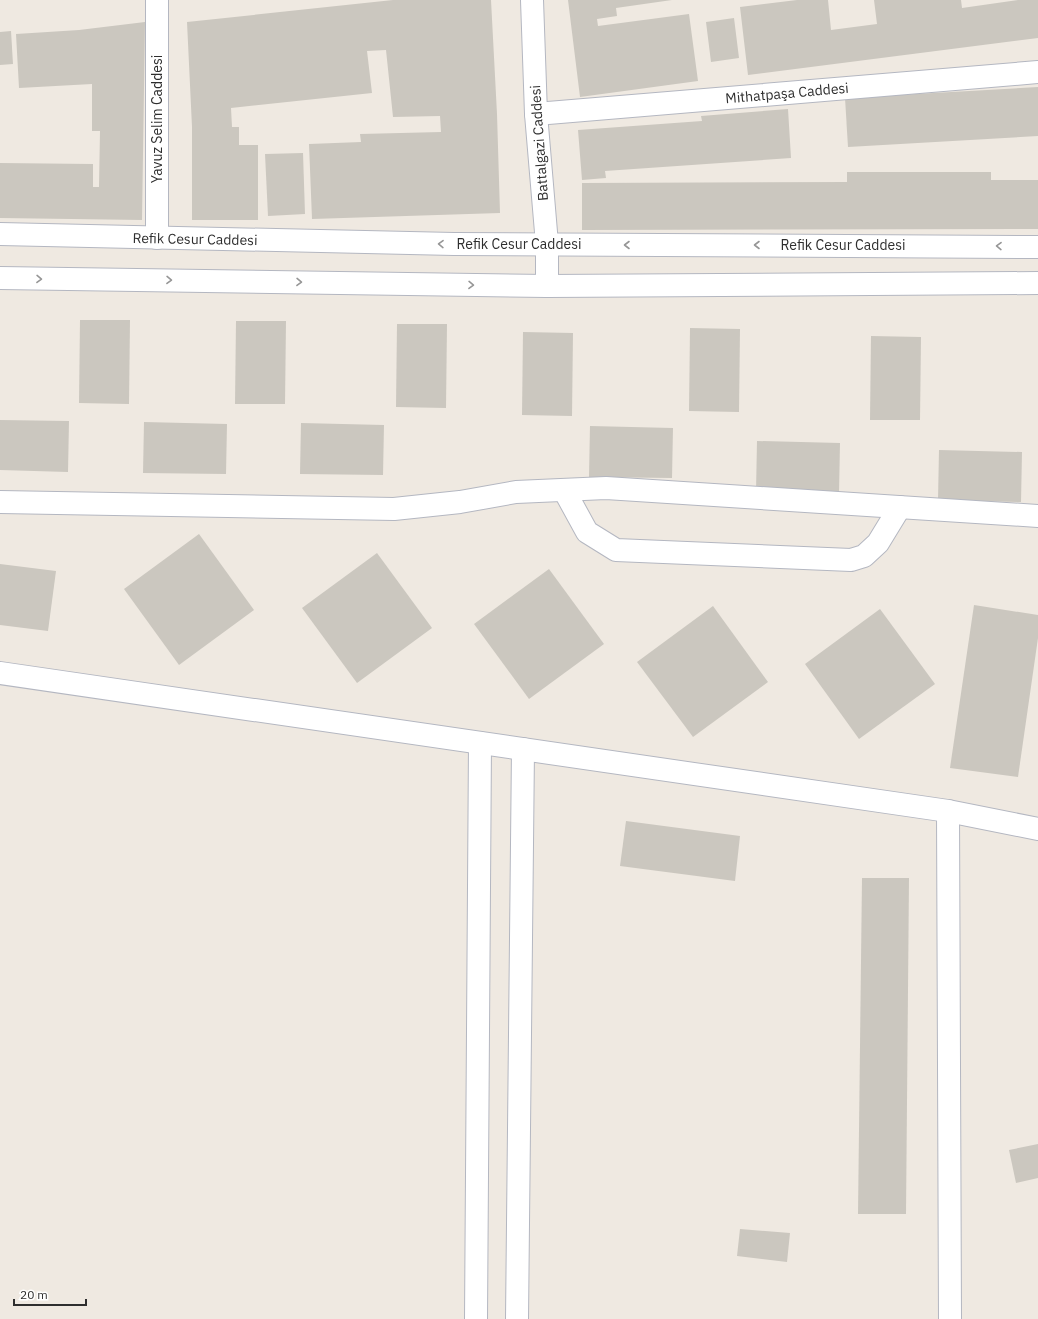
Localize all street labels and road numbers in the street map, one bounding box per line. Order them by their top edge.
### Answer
street label: Yavuz Selim Caddesi [148,55,166,183]
street label: Mithatpaşa Caddesi [725,79,849,107]
street label: Battalgazi Caddesi [526,84,552,202]
street label: Refik Cesur Caddesi [132,229,258,249]
street label: Refik Cesur Caddesi [456,235,582,253]
street label: Refik Cesur Caddesi [780,236,906,254]

